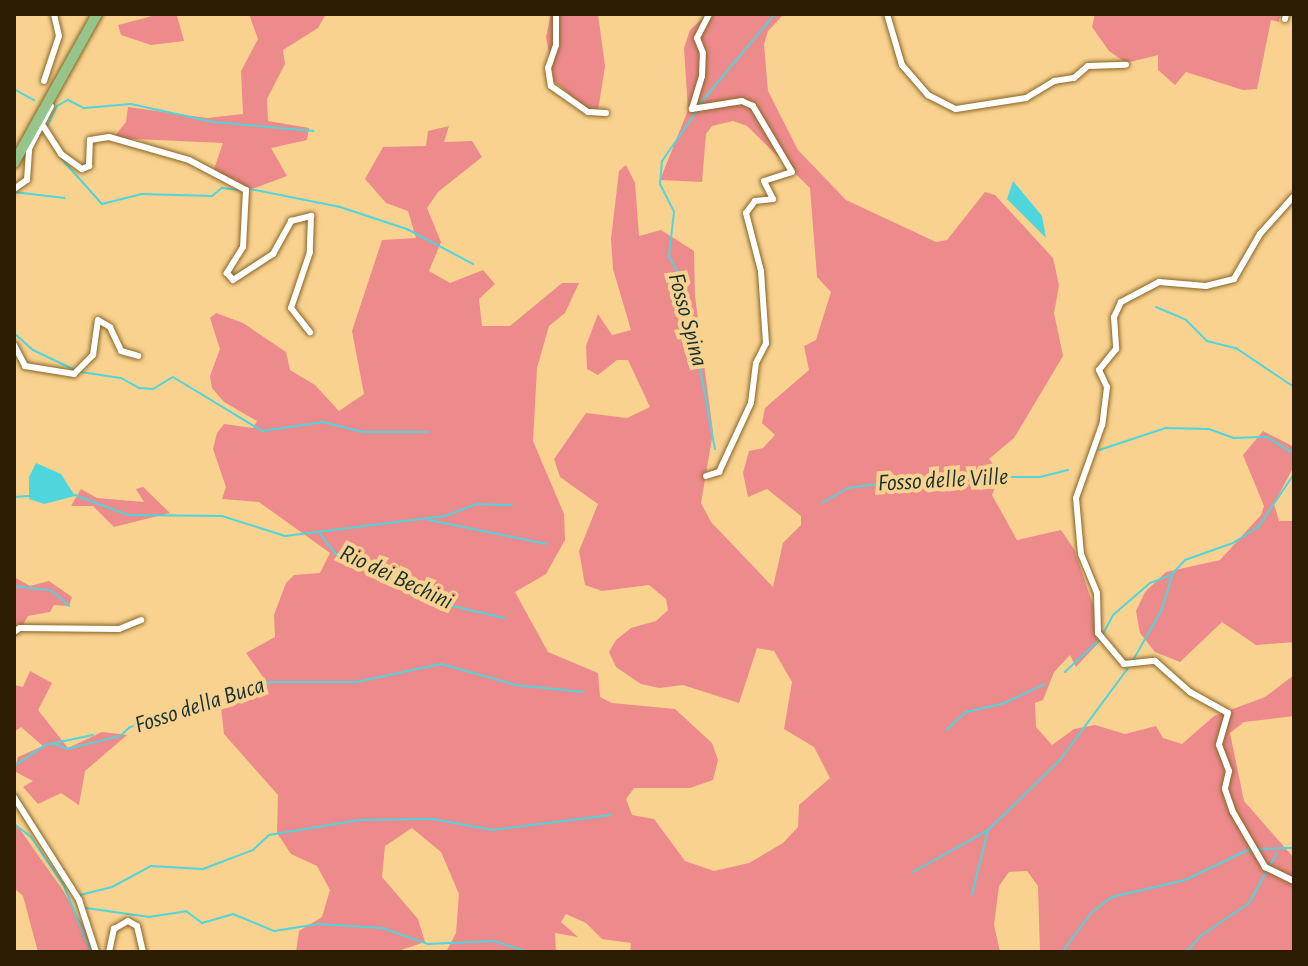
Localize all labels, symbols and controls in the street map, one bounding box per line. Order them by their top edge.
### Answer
water label: Fosso Spina [661,270,713,370]
water label: Fosso delle Ville [877,463,1009,499]
water label: Rio dei Bechini [335,539,457,617]
water label: Fosso della Buca [131,671,269,741]

